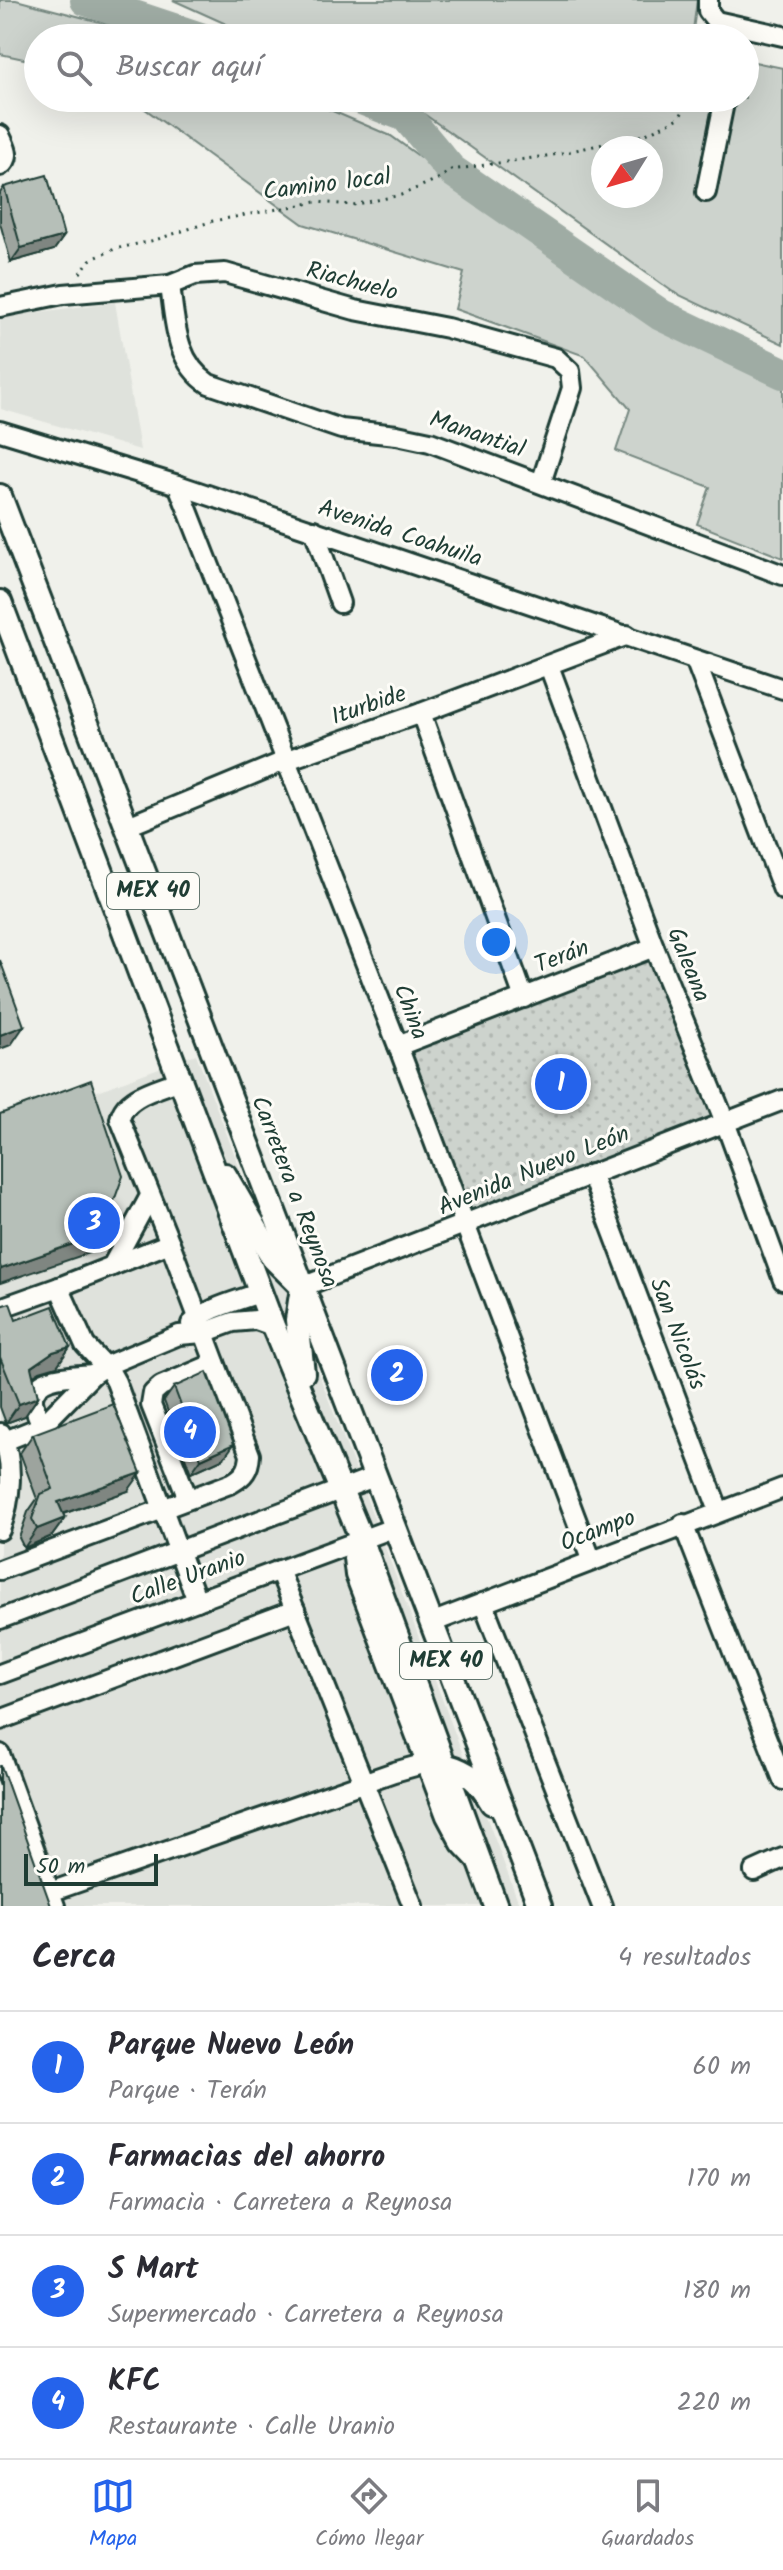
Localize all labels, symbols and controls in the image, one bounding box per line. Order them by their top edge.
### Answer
search box [24,24,759,112]
text: Buscar aquí [116,44,262,92]
icon: search [52,46,96,90]
north arrow [591,136,663,208]
street label: Camino local [261,158,393,212]
street label: Riachuelo [302,251,402,313]
street label: Manantial [424,400,530,470]
street label: Avenida Coahuila [313,489,487,579]
street label: Iturbide [326,675,412,737]
road number: MEX 40 [107,873,199,909]
your location [476,922,516,962]
street label: Galeana [655,922,721,1008]
street label: Terán [529,929,595,985]
street label: China [382,978,438,1046]
pin: 1 [535,1054,587,1114]
street label: Carretera a Reynosa [239,1090,349,1294]
street label: Avenida Nuevo León [432,1115,636,1227]
pin: 3 [68,1193,120,1253]
street label: San Nicolás [638,1272,716,1396]
pin: 2 [371,1345,423,1405]
pin: 4 [164,1402,216,1462]
street label: Ocampo [555,1499,642,1563]
street label: Calle Uranio [125,1539,252,1617]
road number: MEX 40 [400,1643,492,1679]
scale bar [24,1850,158,1886]
text: 50 m [36,1850,85,1885]
text: Cerca [32,1931,116,1985]
text: 4 resultados [618,1937,751,1979]
text: Parque Nuevo León [108,2022,354,2070]
text: 1 [54,2046,62,2088]
text: 60 m [692,2046,751,2088]
text: Parque · Terán [108,2070,267,2112]
text: Farmacias del ahorro [108,2134,385,2182]
text: 2 [50,2158,66,2200]
text: 170 m [687,2158,751,2200]
text: Farmacia · Carretera a Reynosa [108,2182,453,2224]
text: S Mart [108,2246,198,2294]
text: 3 [51,2270,65,2312]
text: 180 m [683,2270,751,2312]
text: Supermercado · Carretera a Reynosa [108,2294,504,2336]
text: KFC [108,2358,161,2406]
text: 4 [51,2382,65,2424]
text: 220 m [677,2382,751,2424]
text: Restaurante · Calle Uranio [108,2406,395,2448]
tab: Mapa [89,2474,137,2557]
tab: Cómo llegar [315,2474,423,2557]
tab: Guardados [601,2474,694,2557]

